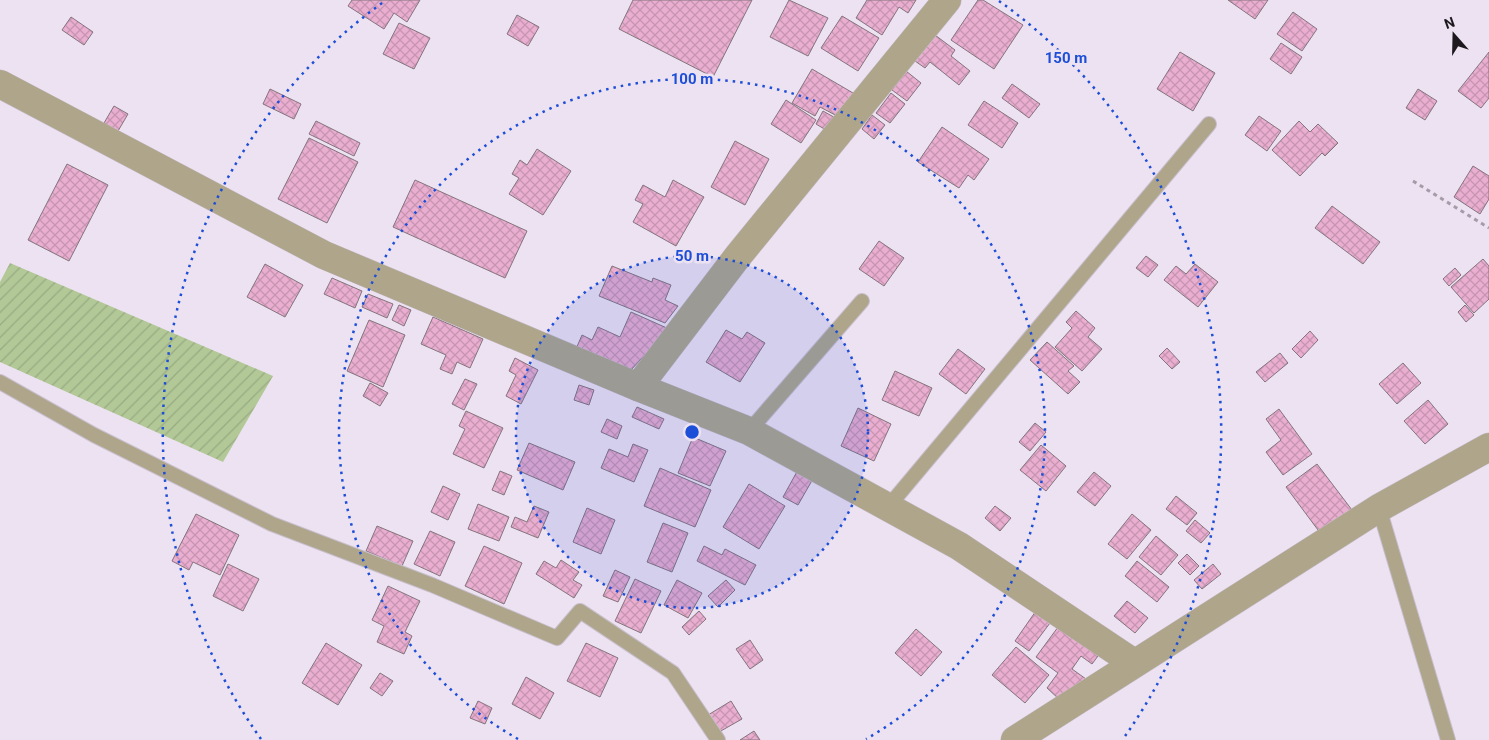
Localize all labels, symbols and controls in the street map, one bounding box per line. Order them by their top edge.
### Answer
north arrow [1429,10,1479,60]
text: N [1442,14,1457,32]
text: 150 m [1045,49,1087,67]
text: 100 m [671,70,713,88]
text: 50 m [675,247,709,265]
centre of rings [683,423,701,441]

